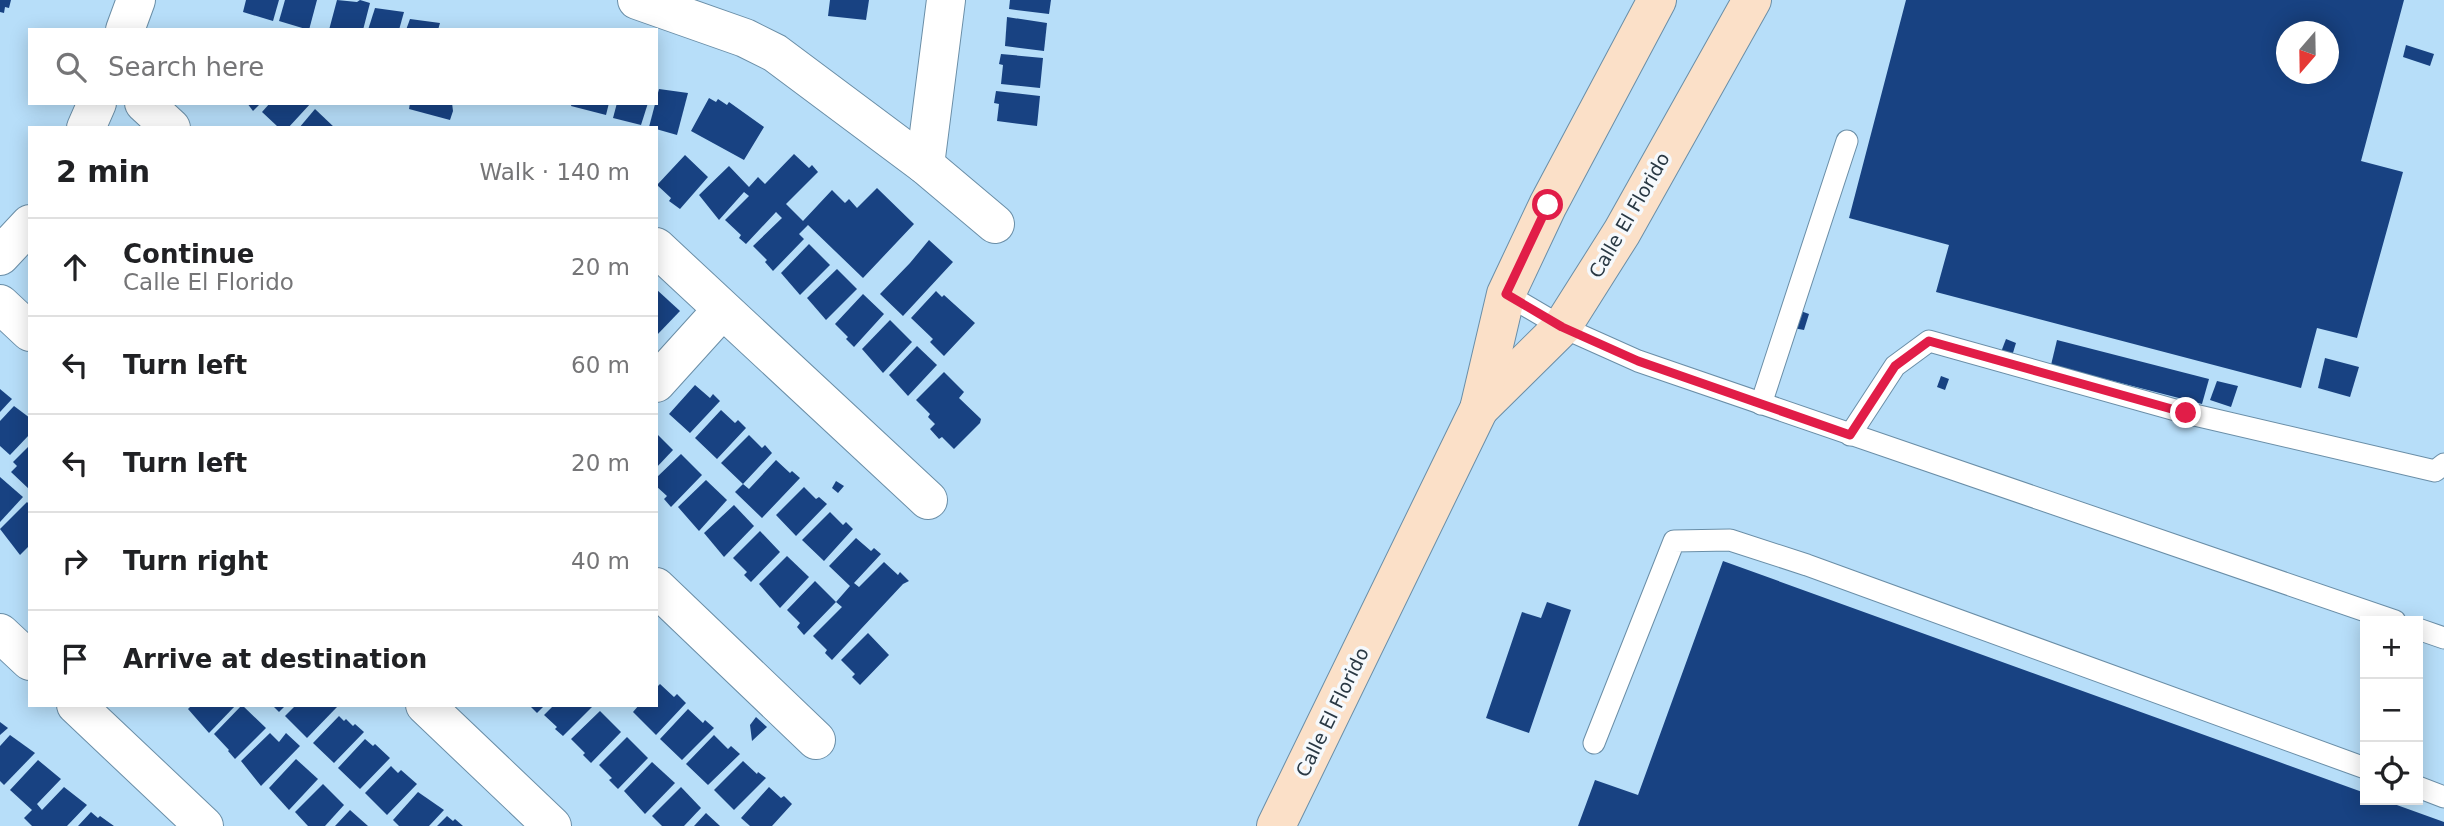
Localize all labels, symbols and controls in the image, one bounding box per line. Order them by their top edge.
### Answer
north arrow [2276,21,2339,84]
search box [28,28,658,105]
icon: search [52,48,90,86]
text: Search here [108,52,264,82]
street label: Calle El Florido [1584,148,1674,282]
text: 2 min [56,154,150,189]
text: Walk · 140 m [479,159,630,185]
route start [1532,189,1563,220]
text: Continue [123,239,254,269]
icon: ahead [56,248,94,286]
text: 20 m [571,254,630,280]
text: Calle El Florido [123,269,294,295]
icon: left [56,346,94,384]
text: Turn left [123,350,247,380]
text: 60 m [571,352,630,378]
route end [2170,397,2201,428]
icon: left [56,444,94,482]
text: Turn left [123,448,247,478]
text: 20 m [571,450,630,476]
icon: right [56,542,94,580]
text: Turn right [123,546,268,576]
text: 40 m [571,548,630,574]
map controls [2360,616,2423,805]
button: + [2360,616,2423,679]
icon: arrive [56,640,94,678]
text: Arrive at destination [123,644,427,674]
street label: Calle El Florido [1291,644,1373,780]
button: − [2360,679,2423,742]
button: locate [2360,742,2423,805]

